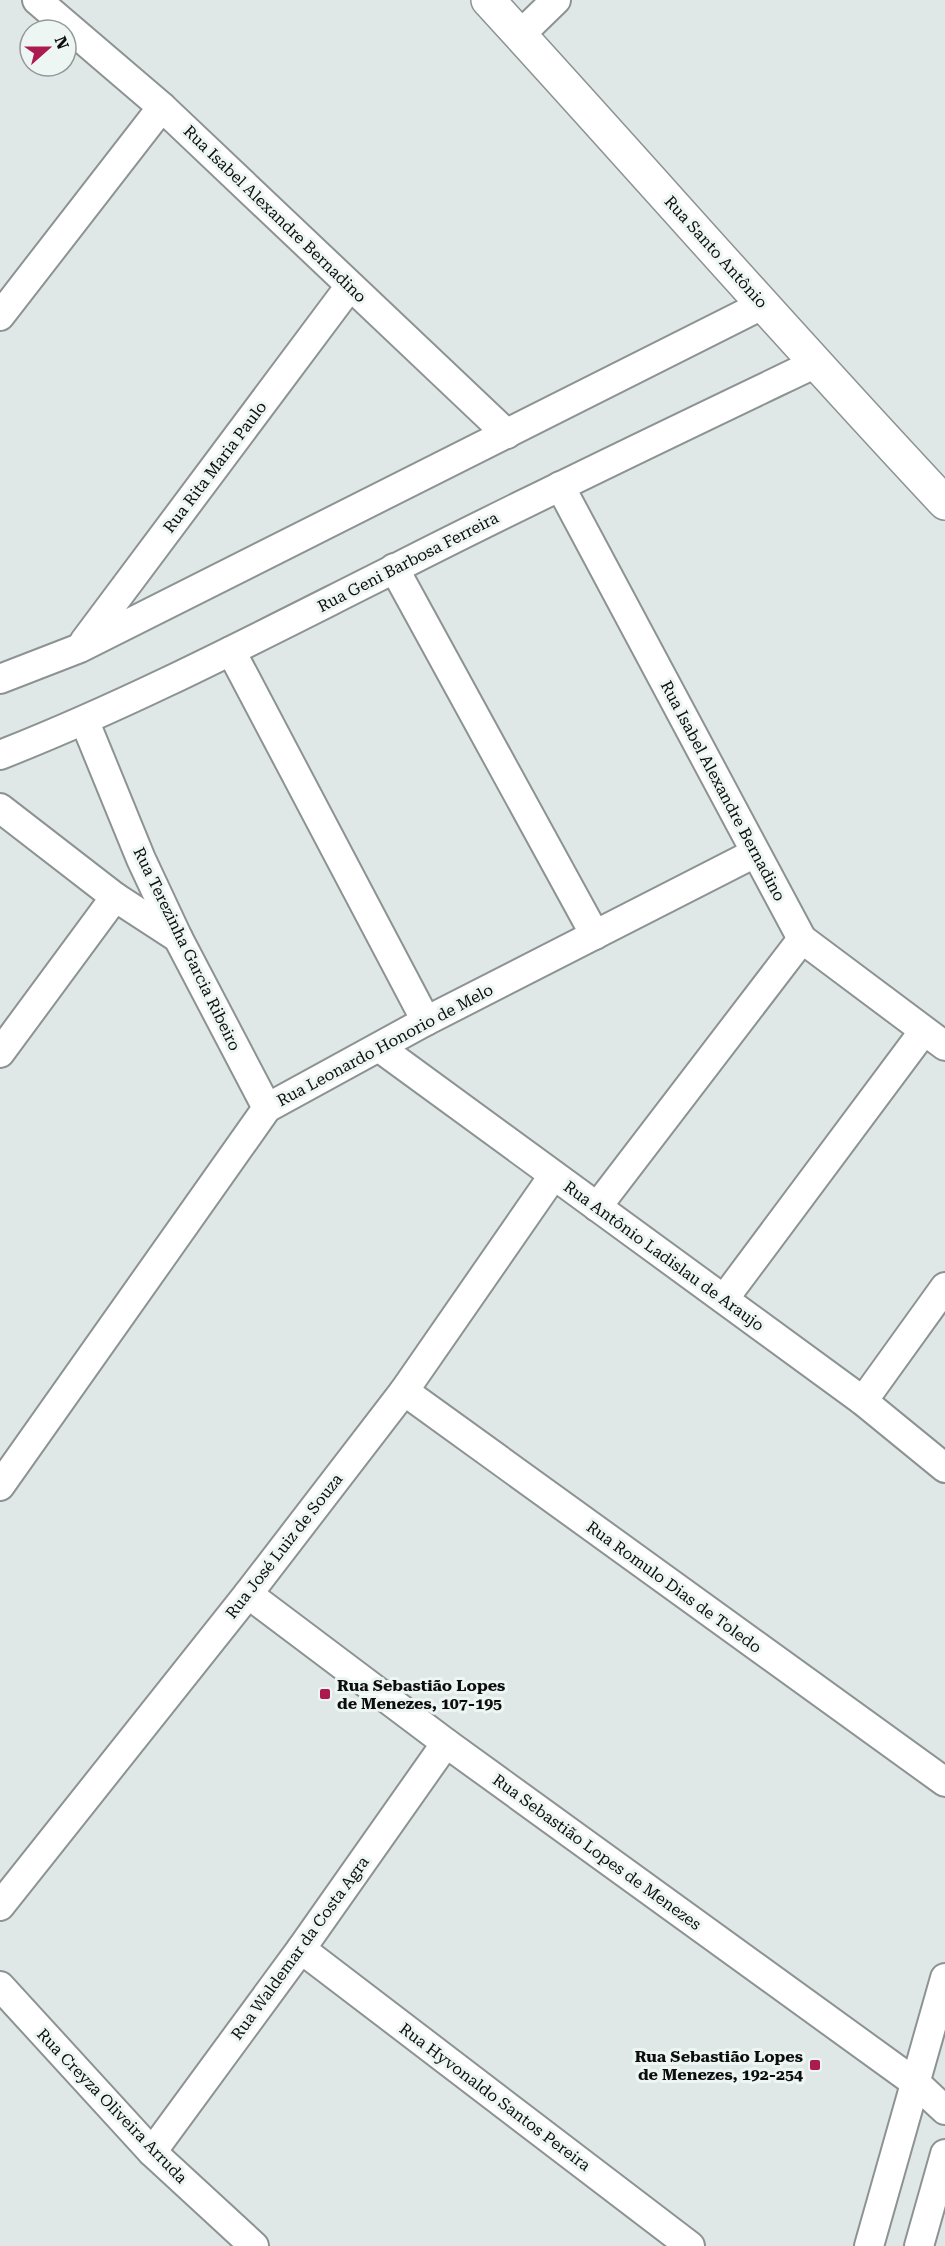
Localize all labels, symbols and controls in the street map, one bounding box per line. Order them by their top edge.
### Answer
north arrow [18,18,78,78]
text: N [50,34,73,52]
street label: Rua Isabel Alexandre Bernadino [180,121,370,307]
street label: Rua Santo Antônio [661,192,772,312]
street label: Rua Rita Maria Paulo [159,397,271,536]
street label: Rua Geni Barbosa Ferreira [314,508,502,616]
street label: Rua Isabel Alexandre Bernadino [657,678,789,905]
street label: Rua Terezinha Garcia Ribeiro [129,844,245,1054]
street label: Rua Leonardo Honorio de Melo [274,980,496,1110]
street label: Rua Antônio Ladislau de Araujo [560,1177,768,1335]
street label: Rua José Luiz de Souza [222,1470,347,1622]
street label: Rua Romulo Dias de Toledo [583,1517,765,1657]
place label: Rua Sebastião Lopes de Menezes, 107-195 [337,1676,505,1713]
marker: Rua Sebastião Lopes de Menezes, 107-195 [318,1687,332,1701]
street label: Rua Sebastião Lopes de Menezes [489,1770,705,1934]
street label: Rua Waldemar da Costa Agra [227,1852,373,2043]
street label: Rua Hyvonaldo Santos Pereira [396,2019,594,2175]
street label: Rua Creyza Oliveira Arruda [33,2025,191,2188]
place label: Rua Sebastião Lopes de Menezes, 192-254 [635,2047,803,2084]
marker: Rua Sebastião Lopes de Menezes, 192-254 [808,2058,822,2072]

